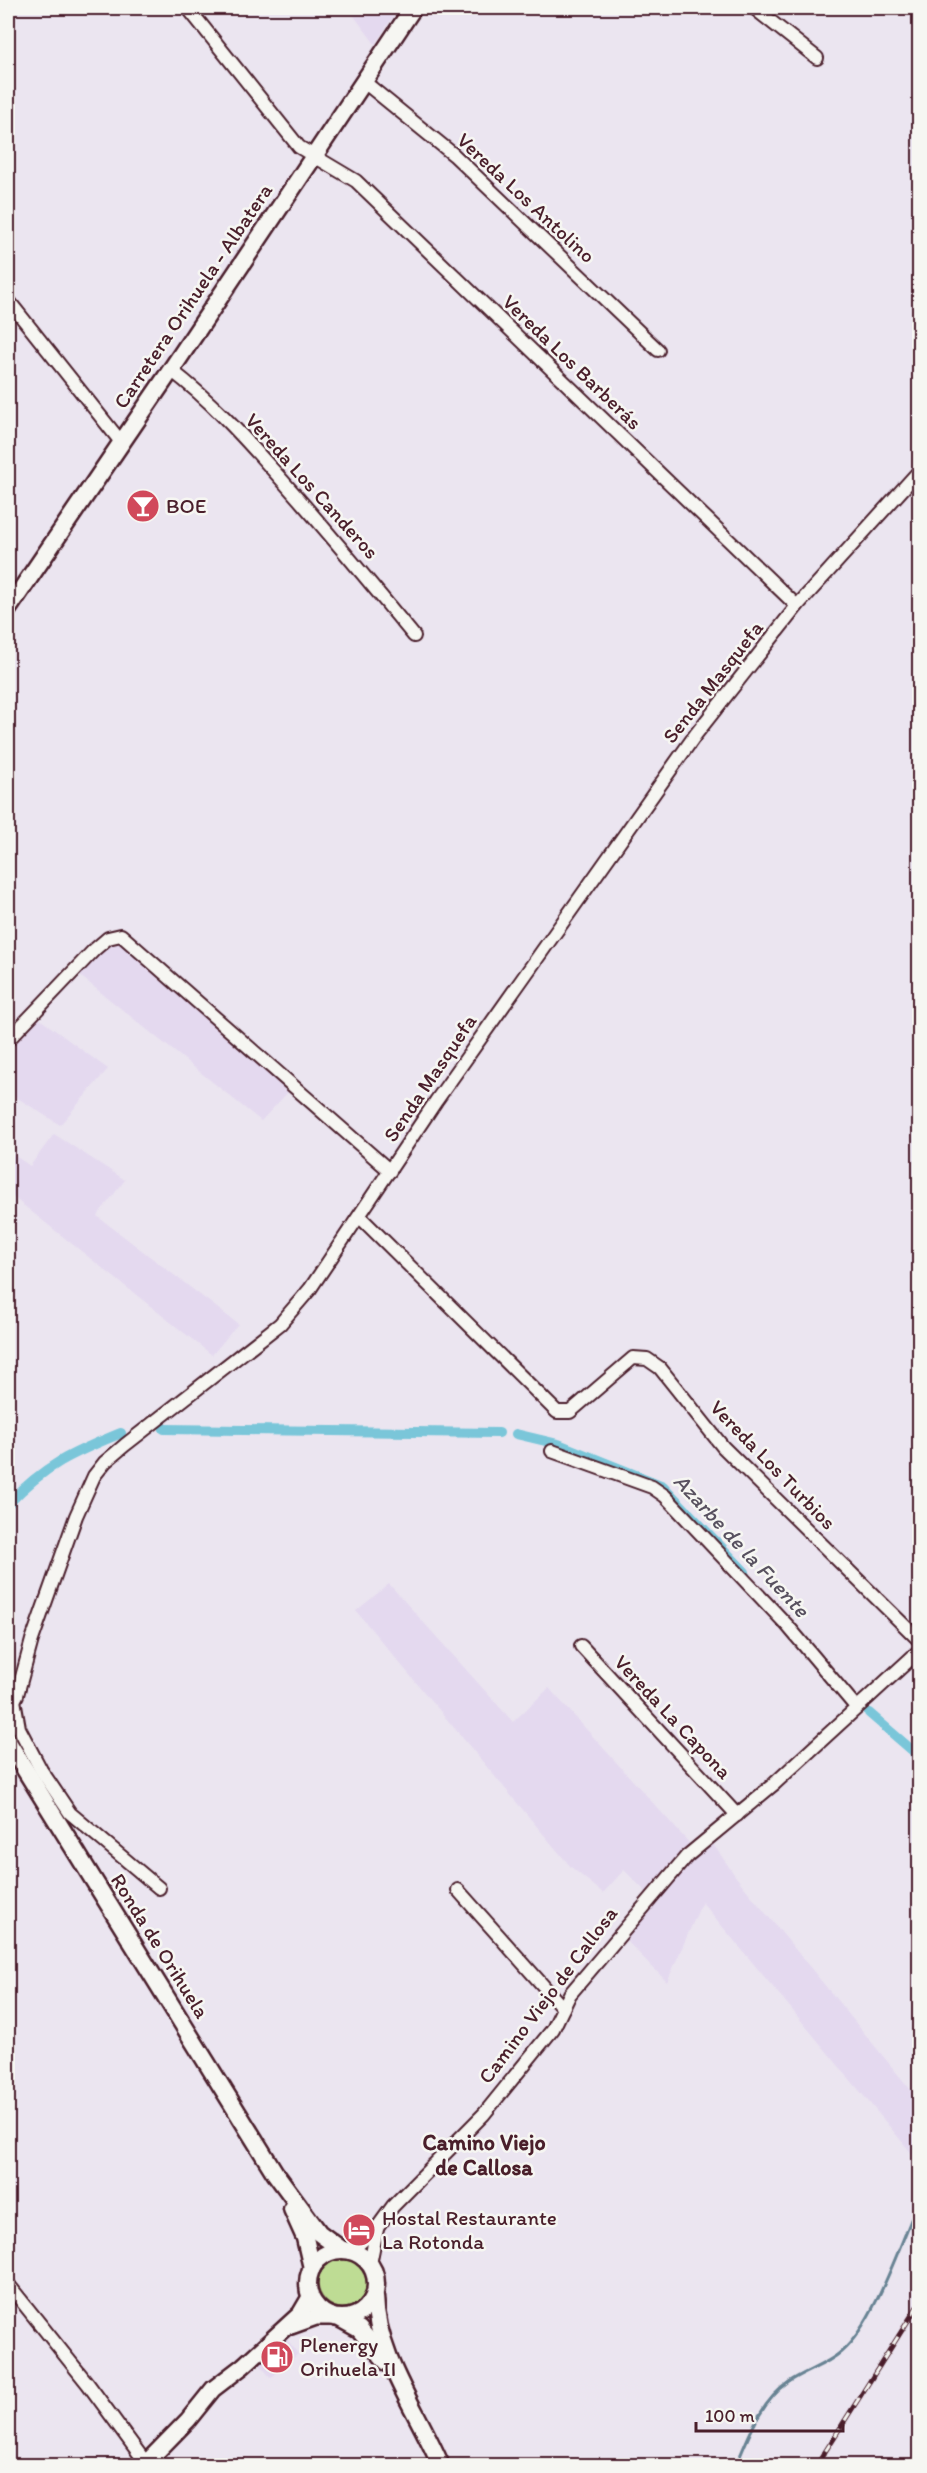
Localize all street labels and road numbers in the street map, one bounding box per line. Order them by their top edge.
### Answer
street label: Vereda Los Antolino [452,127,601,268]
street label: Carretera Orihuela - Albatera [108,178,277,413]
street label: Vereda Los Barberás [498,289,647,434]
street label: Vereda Los Canderos [240,408,384,564]
street label: Senda Masquefa [657,615,768,748]
street label: Senda Masquefa [378,1009,482,1146]
street label: Vereda Los Turbios [705,1395,841,1535]
street label: Vereda La Capona [609,1649,737,1784]
street label: Ronda de Orihuela [106,1869,215,2023]
street label: Camino Viejo de Callosa [473,1901,622,2088]

